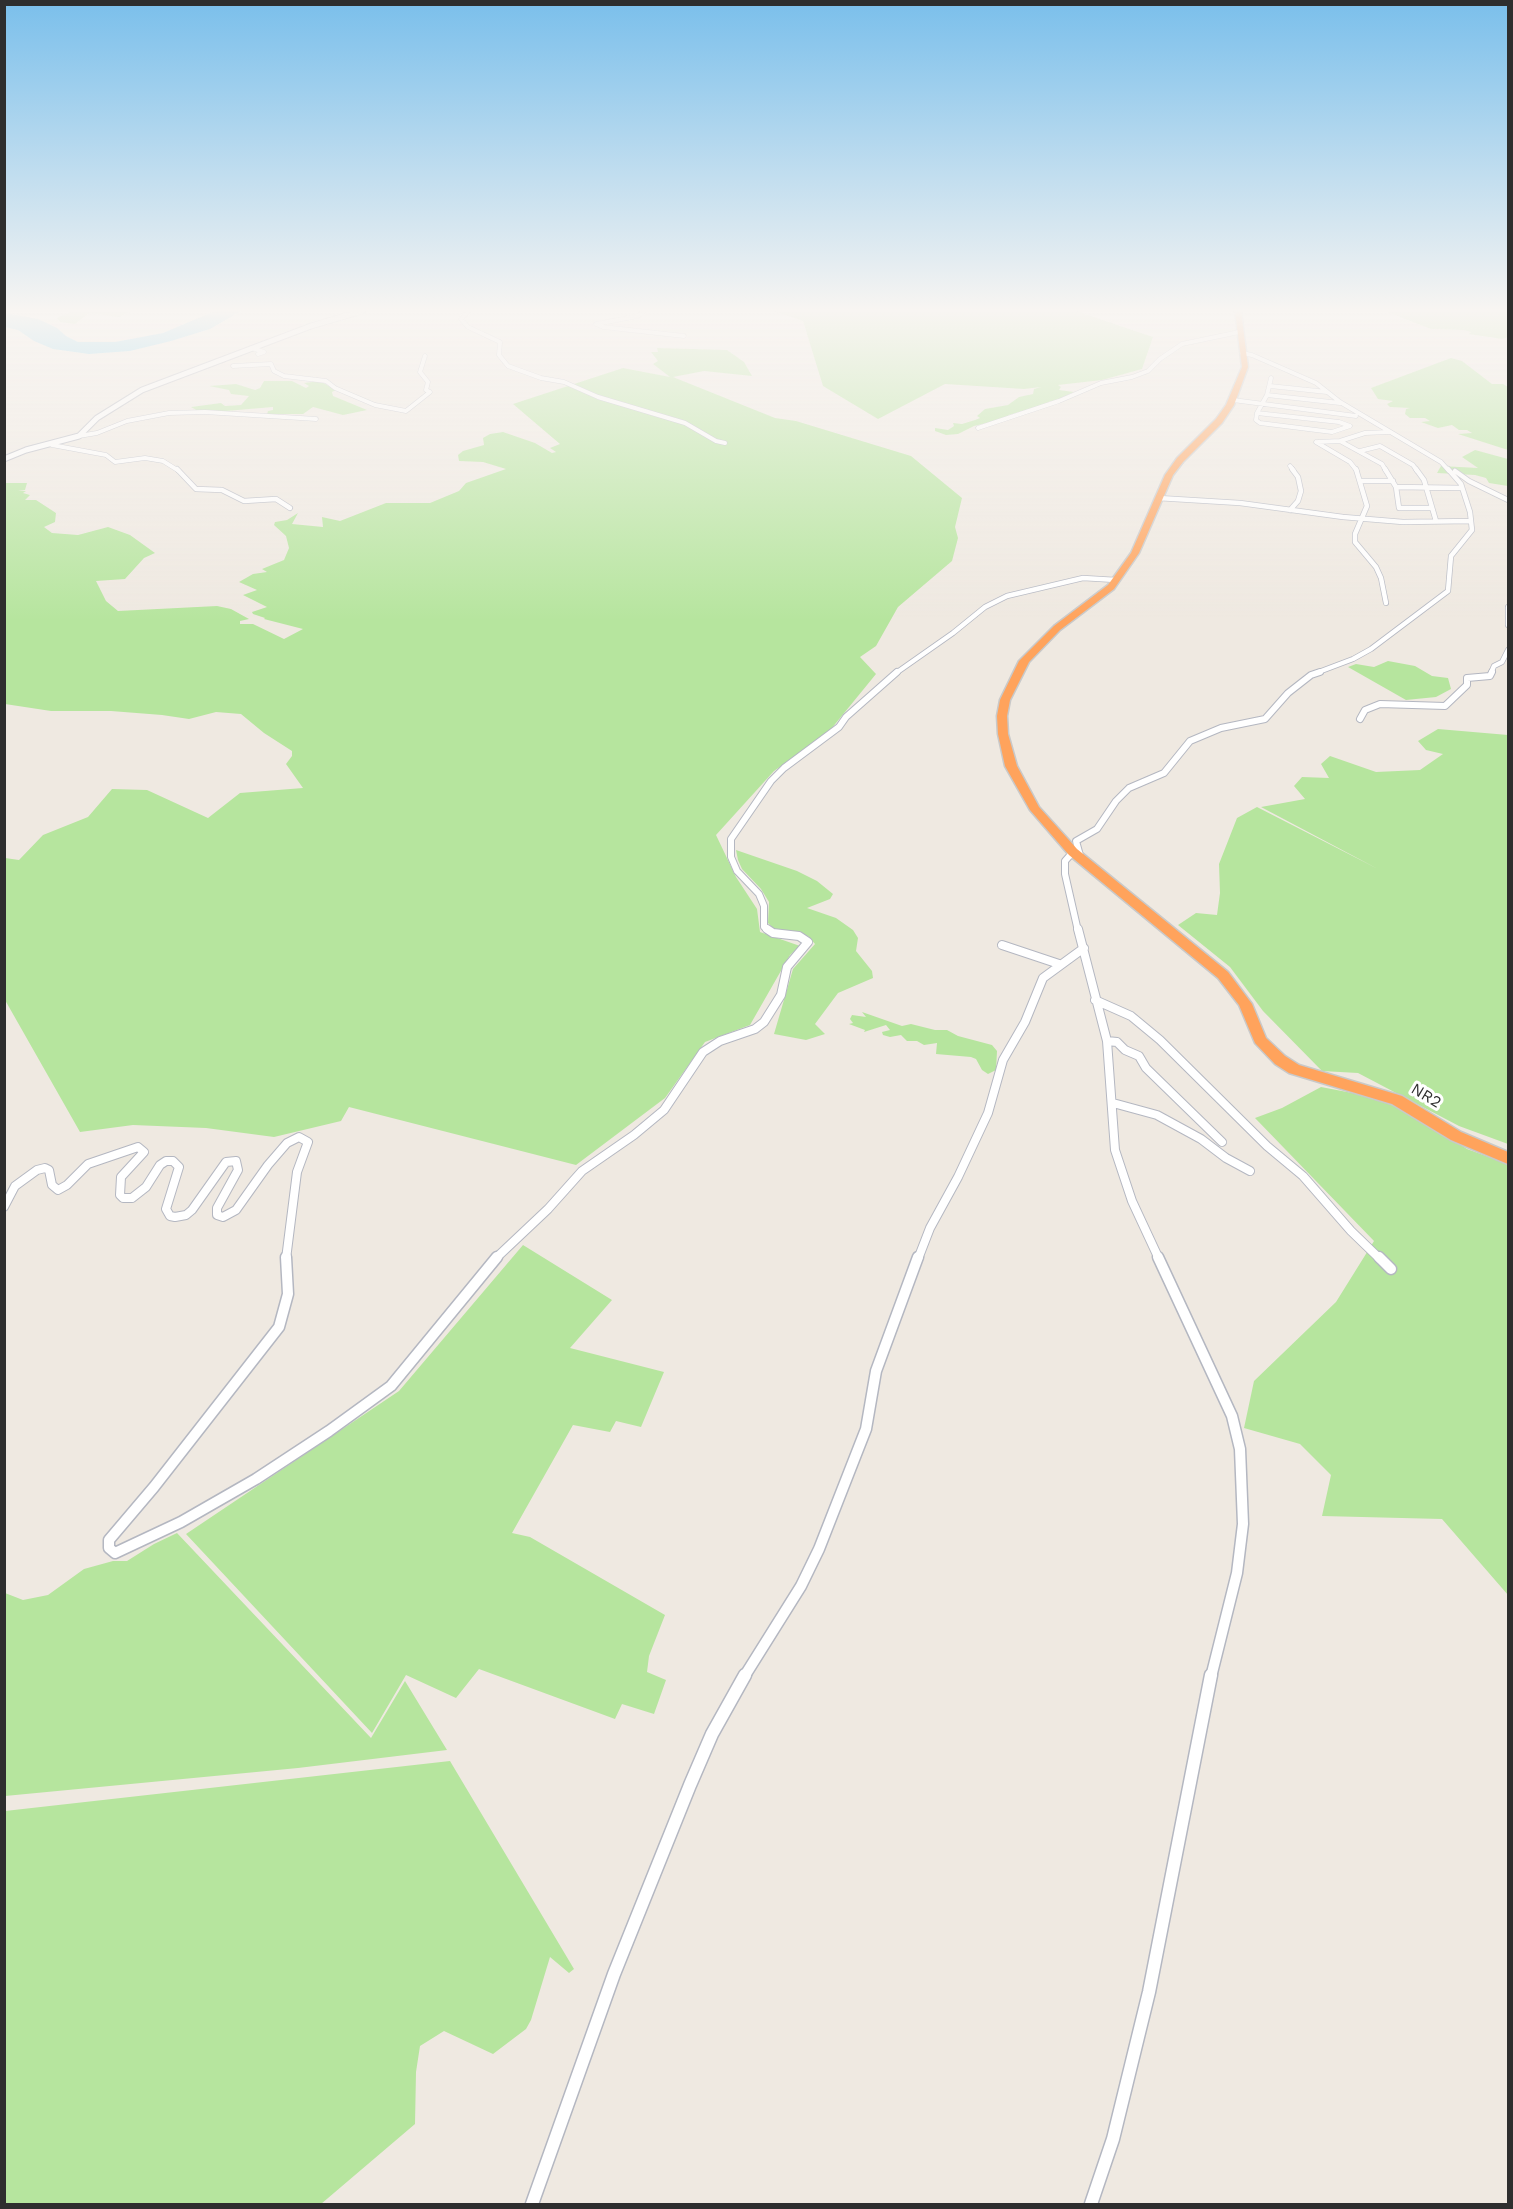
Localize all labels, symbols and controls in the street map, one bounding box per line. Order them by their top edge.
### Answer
street label: NR2 [1407,1080,1445,1112]

